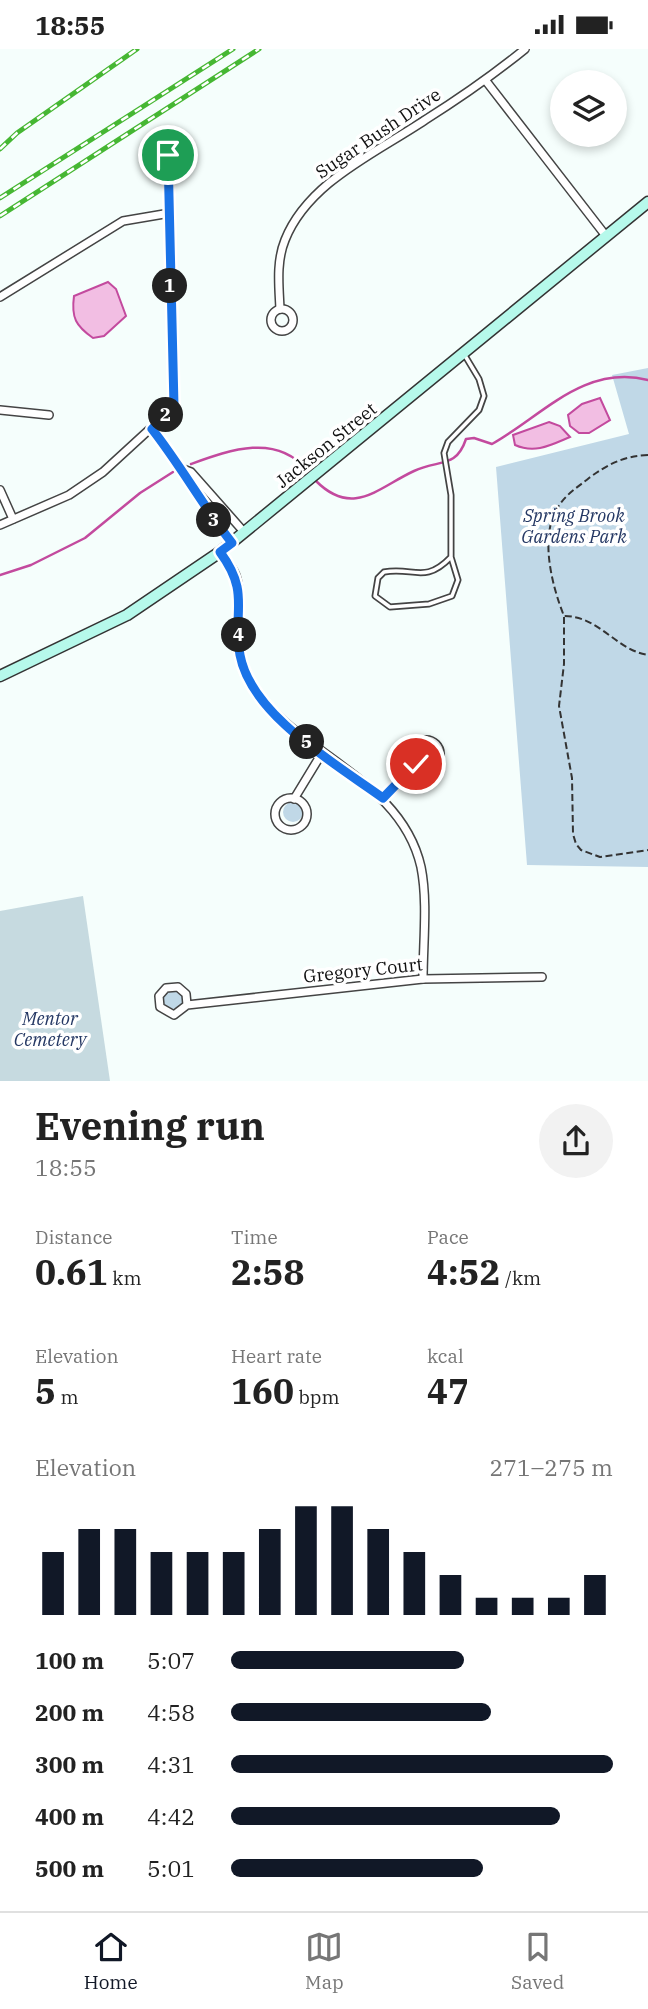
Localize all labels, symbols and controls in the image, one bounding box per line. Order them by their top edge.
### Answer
text: 18:55 [35,8,105,42]
map controls [550,70,627,147]
button: layers [550,70,627,147]
street label: Sugar Bush Drive [311,83,445,183]
pin [138,125,198,185]
icon: arrive [149,136,187,174]
pin: 1 [152,268,188,303]
text: 1 [164,273,175,297]
pin: 2 [148,397,184,433]
street label: Jackson Street [271,397,381,493]
text: 2 [160,402,171,426]
pin: 3 [196,503,232,538]
park label: Spring Brook Gardens Park [521,504,627,548]
text: 3 [208,507,219,531]
pin: 4 [222,617,256,653]
text: 4 [233,622,244,646]
pin: 5 [290,725,324,759]
text: 5 [301,729,312,753]
pin [386,734,446,794]
icon: check [397,745,435,783]
street label: Gregory Court [302,952,424,988]
park label: Mentor Cemetery [14,1007,88,1051]
text: Evening run [35,1101,265,1150]
button: share [539,1104,613,1178]
text: 18:55 [35,1152,97,1182]
text: Distance [35,1225,113,1249]
text: Time [231,1225,278,1249]
text: Pace [427,1225,469,1249]
text: 0.61 [35,1249,108,1295]
text: 2:58 [231,1249,305,1295]
text: 4:52 [427,1249,501,1295]
text: km [108,1266,142,1290]
text: /km [501,1266,541,1290]
text: Elevation [35,1344,119,1368]
text: Heart rate [231,1344,322,1368]
text: kcal [427,1344,464,1368]
text: 5 [35,1368,56,1414]
text: 160 [231,1368,294,1414]
text: 47 [427,1368,469,1414]
text: m [56,1385,79,1409]
text: bpm [294,1385,340,1409]
text: Elevation [35,1452,136,1482]
text: 271–275 m [489,1452,613,1482]
text: 100 m [35,1645,104,1675]
text: 5:07 [147,1645,195,1675]
text: 200 m [35,1697,104,1727]
text: 4:58 [147,1697,195,1727]
text: 300 m [35,1749,104,1779]
text: 4:31 [147,1749,195,1779]
text: 400 m [35,1801,104,1831]
text: 4:42 [147,1801,195,1831]
text: 500 m [35,1853,104,1883]
text: 5:01 [147,1853,195,1883]
tab: Home [84,1928,138,1994]
tab: Map [305,1928,344,1994]
tab: Saved [511,1928,564,1994]

